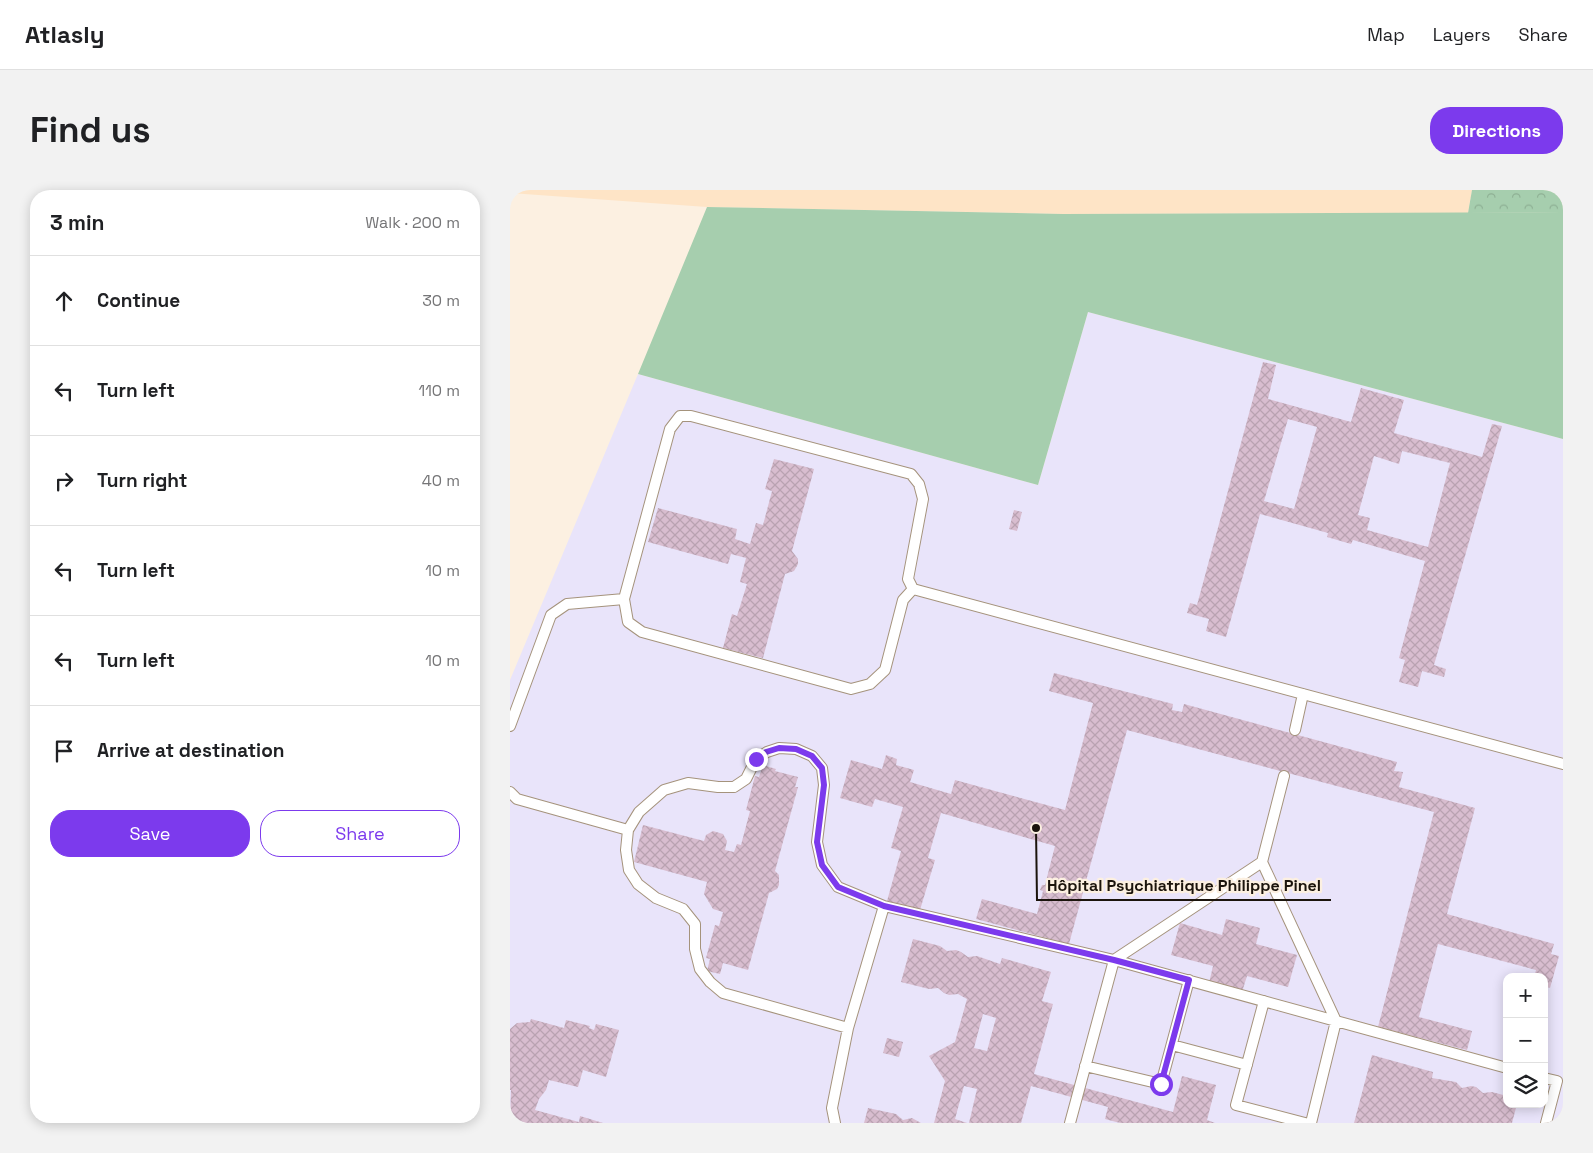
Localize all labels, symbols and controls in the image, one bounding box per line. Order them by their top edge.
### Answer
text: Atlasly [25,19,104,50]
text: Map [1367,23,1405,46]
text: Layers [1433,23,1490,46]
text: Share [1518,23,1568,46]
button: Directions [1430,107,1563,154]
text: Find us [30,108,151,152]
text: 3 min [50,209,105,236]
text: Walk · 200 m [365,212,460,233]
icon: ahead [50,287,78,315]
text: Continue [97,288,180,313]
text: 30 m [422,290,460,311]
icon: left [50,377,78,405]
text: Turn left [97,378,175,403]
text: 110 m [418,380,460,401]
icon: right [50,467,78,495]
text: Turn right [97,468,187,493]
text: 40 m [422,470,460,491]
icon: left [50,557,78,585]
text: Turn left [97,558,175,583]
text: 10 m [425,560,460,581]
icon: left [50,647,78,675]
text: Turn left [97,648,175,673]
text: 10 m [425,650,460,671]
icon: arrive [50,737,78,765]
text: Arrive at destination [97,738,285,763]
route end [745,748,768,771]
button: Save [50,810,250,857]
button: Share [260,810,460,857]
callout: Hôpital Psychiatrique Philippe Pinel [1037,869,1331,900]
text: Hôpital Psychiatrique Philippe Pinel [1047,875,1321,896]
map controls [1503,973,1548,1108]
button: + [1503,973,1548,1018]
button: − [1503,1018,1548,1063]
button: layers [1503,1063,1548,1108]
route start [1150,1073,1173,1096]

